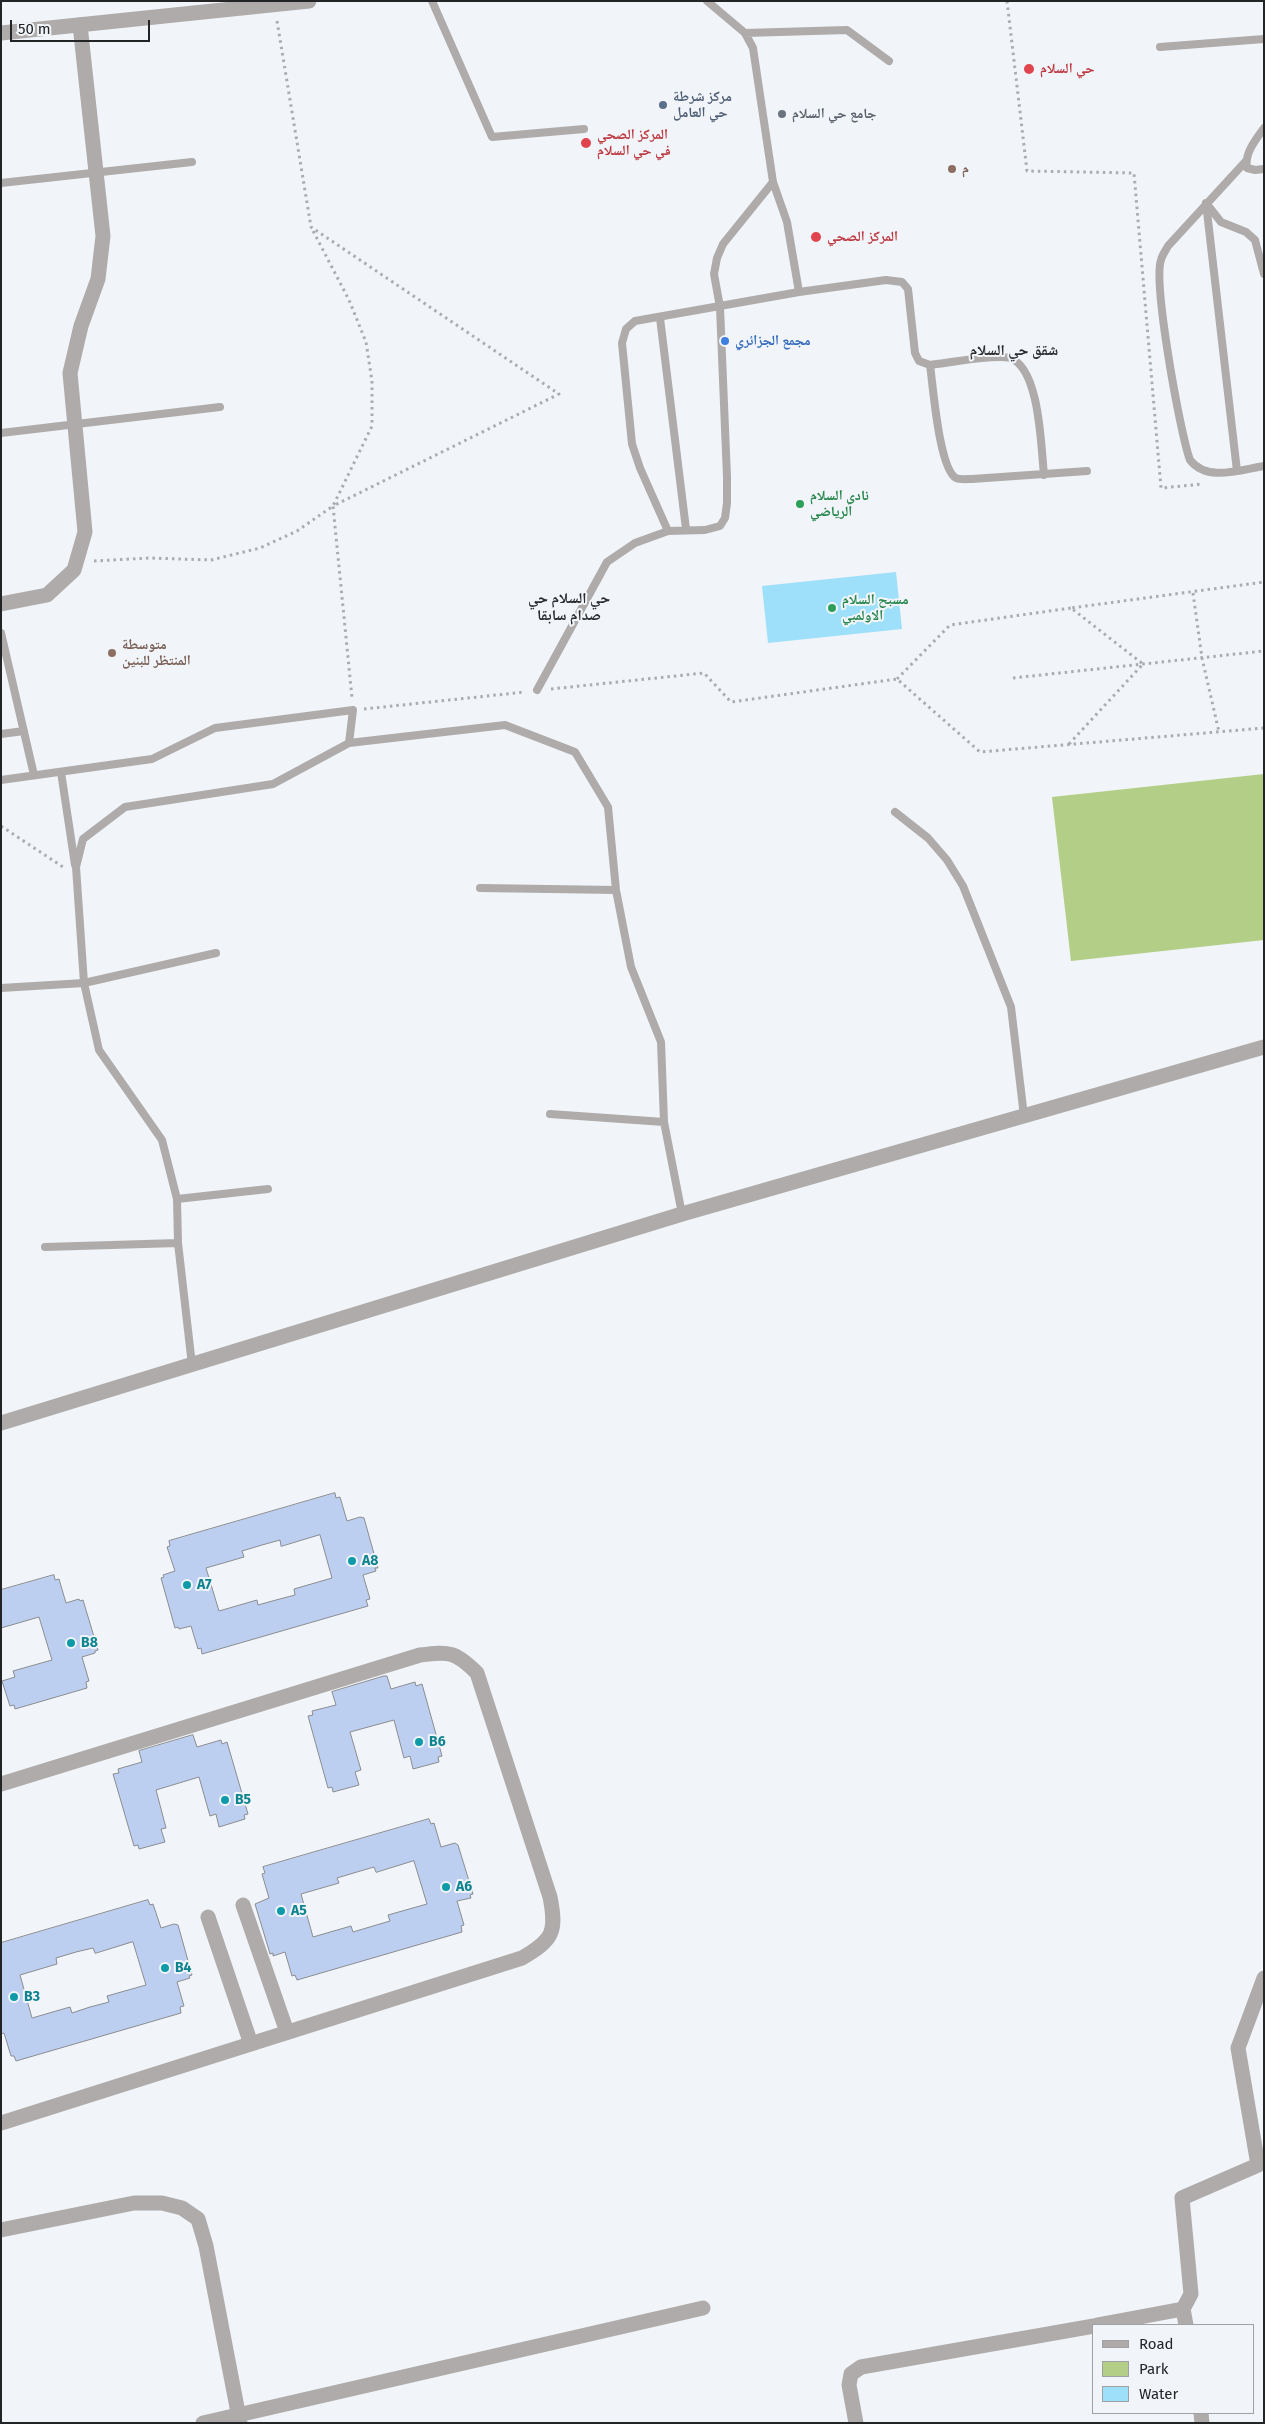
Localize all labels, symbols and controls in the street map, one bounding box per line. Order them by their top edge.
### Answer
scale bar [12,10,152,42]
text: 50 m [18,20,51,38]
place label: حي السلام [1040,61,1095,77]
marker: حي السلام [1022,62,1036,76]
place label: مركز شرطة حي العامل [673,89,732,121]
marker: مركز شرطة حي العامل [657,99,669,111]
place label: جامع حي السلام [792,106,876,122]
marker: جامع حي السلام [776,108,788,120]
place label: المركز الصحي في حي السلام [597,127,671,160]
marker: المركز الصحي في حي السلام [579,136,593,150]
place label: م [962,161,969,177]
marker: م [946,163,958,175]
place label: المركز الصحي [827,229,898,245]
marker: المركز الصحي [809,230,823,244]
place label: مجمع الجزائري [735,333,811,349]
marker: مجمع الجزائري [719,335,731,347]
district label: شقق حي السلام [970,342,1058,360]
place label: نادي السلام الرياضي [810,488,869,520]
marker: نادي السلام الرياضي [794,498,806,510]
district label: حي السلام حي صدام سابقا [528,590,610,625]
place label: مسبح السلام الاولمبي [842,592,909,624]
marker: مسبح السلام الاولمبي [826,602,838,614]
place label: متوسطة المنتظر للبنين [122,637,191,670]
marker: متوسطة المنتظر للبنين [106,647,118,659]
place label: A8 [362,1553,378,1569]
marker: A8 [346,1555,358,1567]
place label: A7 [197,1577,212,1593]
marker: A7 [181,1579,193,1591]
place label: B8 [81,1635,98,1651]
marker: B8 [65,1637,77,1649]
place label: B6 [429,1734,446,1750]
marker: B6 [413,1736,425,1748]
place label: B5 [235,1792,251,1808]
marker: B5 [219,1794,231,1806]
place label: A6 [456,1879,472,1895]
marker: A6 [440,1881,452,1893]
place label: A5 [291,1903,307,1919]
marker: A5 [275,1905,287,1917]
place label: B4 [175,1960,191,1976]
marker: B4 [159,1962,171,1974]
place label: B3 [24,1989,40,2005]
marker: B3 [8,1991,20,2003]
legend [1092,2324,1255,2414]
text: Road [1139,2335,1174,2353]
text: Park [1139,2360,1169,2378]
text: Water [1139,2385,1178,2403]

